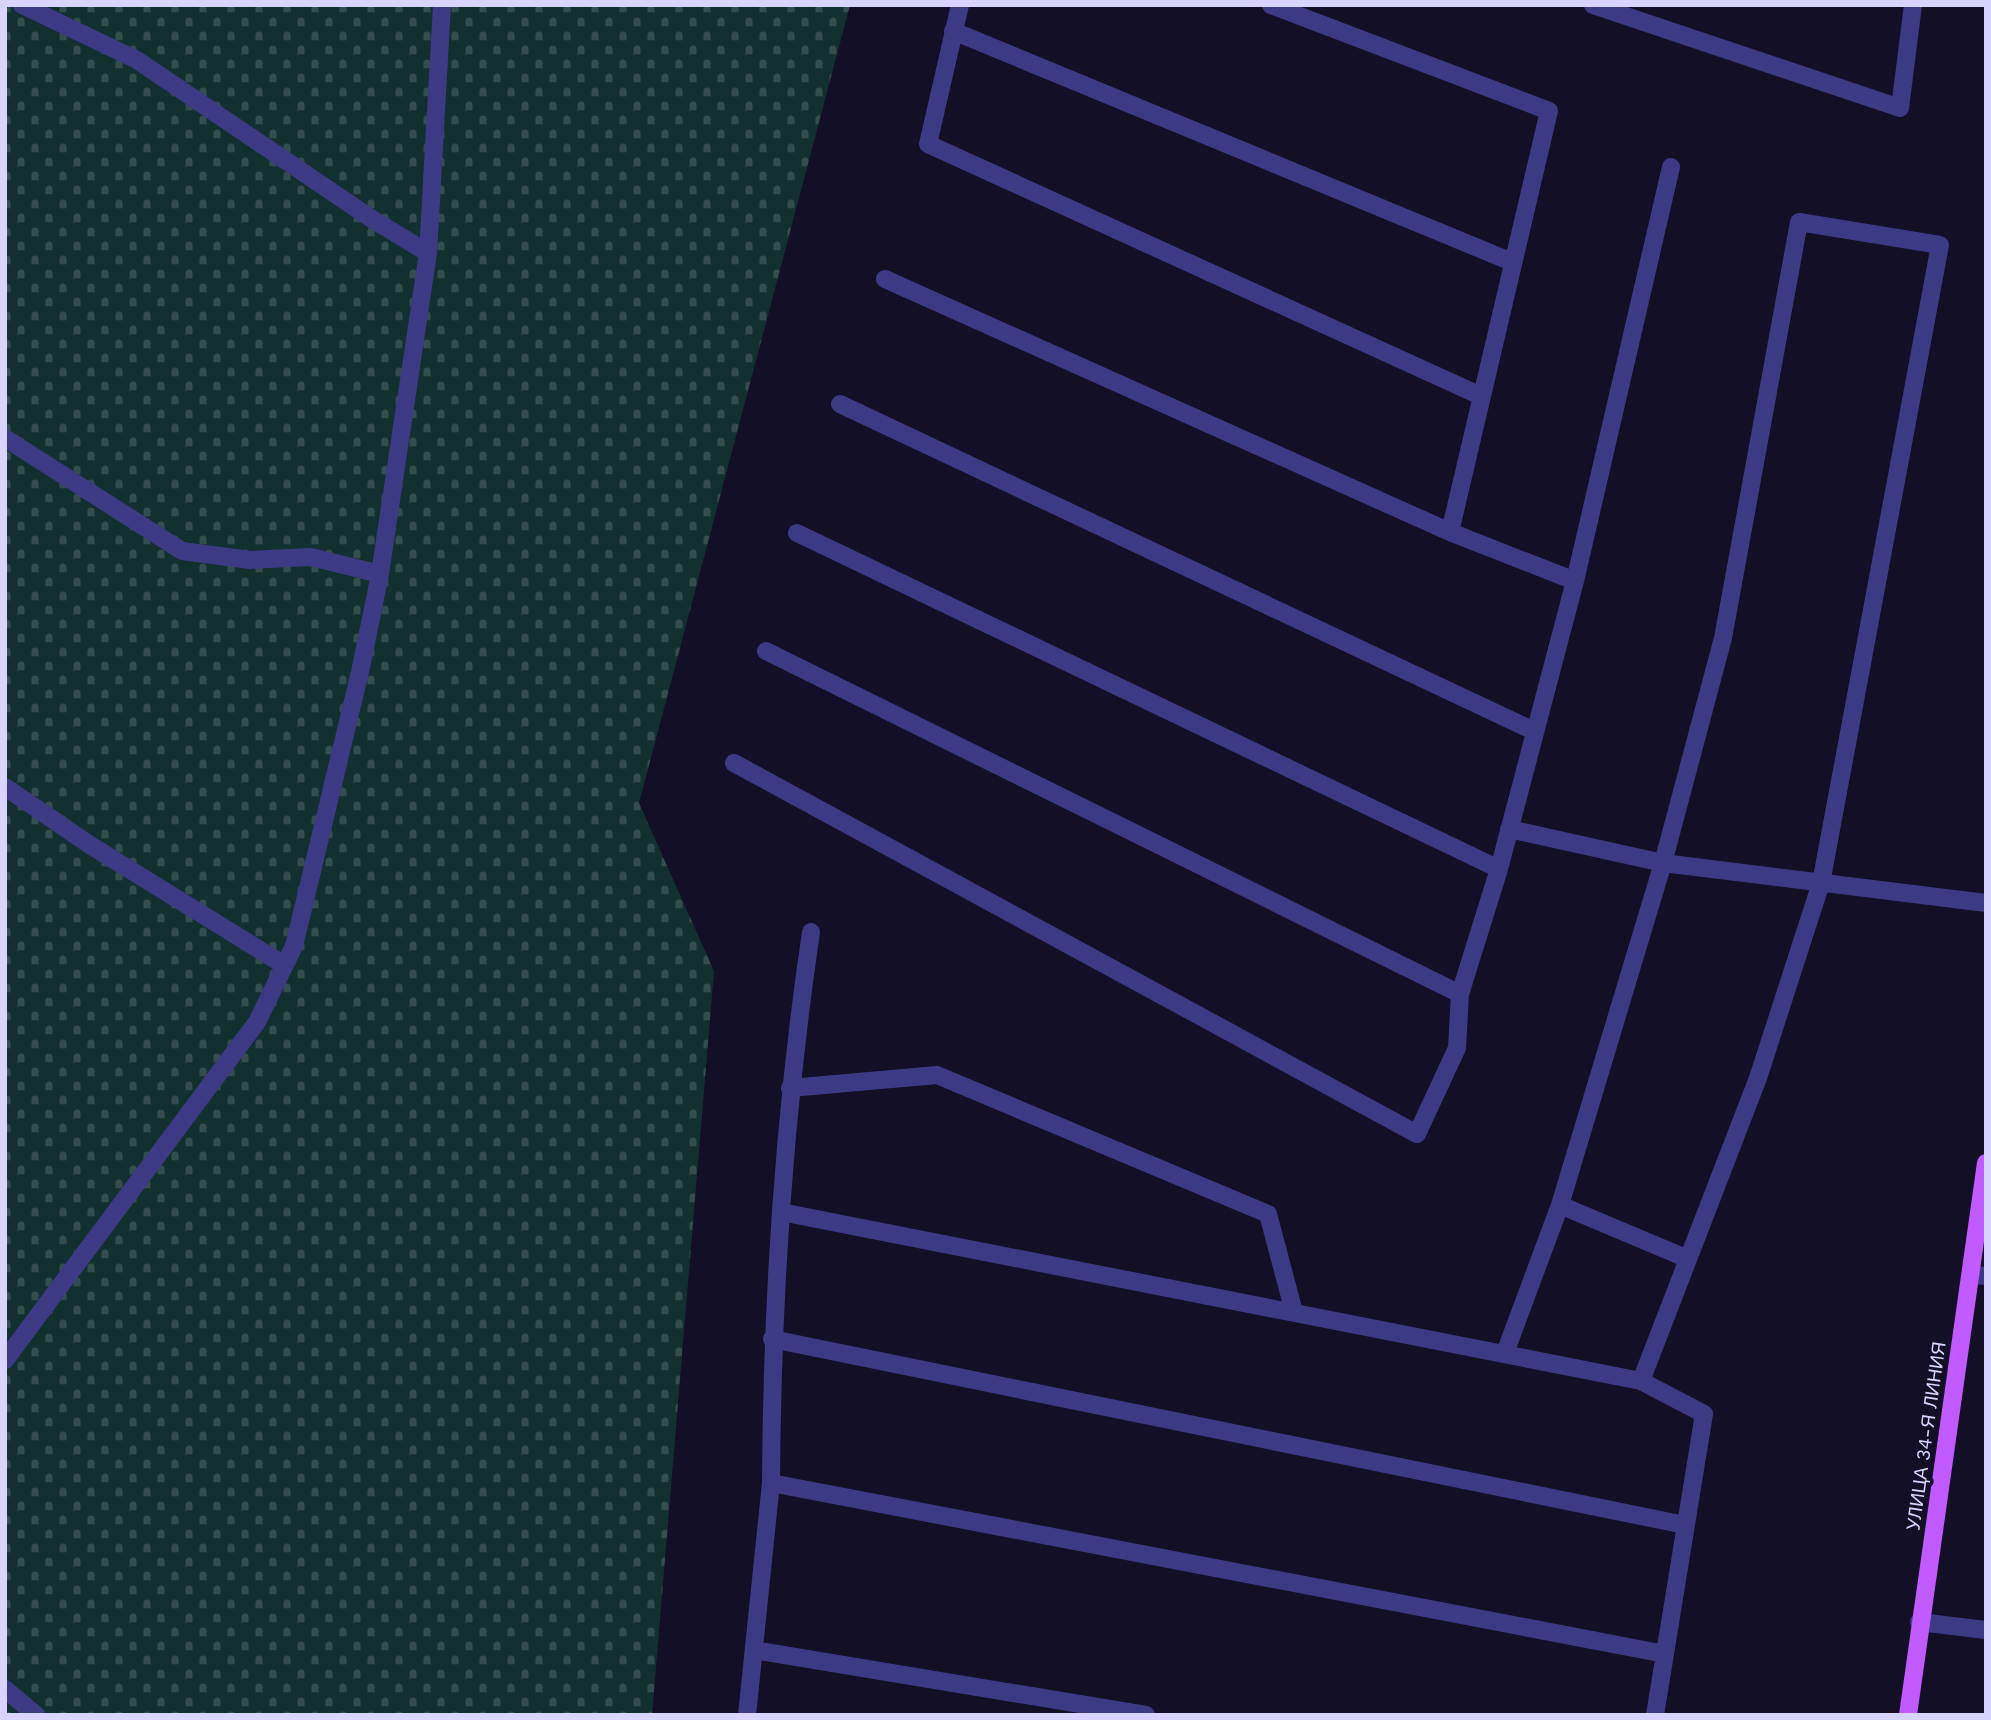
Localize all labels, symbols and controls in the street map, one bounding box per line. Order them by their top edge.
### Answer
street label: УЛИЦА 34-Я ЛИНИЯ [1901,1340,1951,1532]

